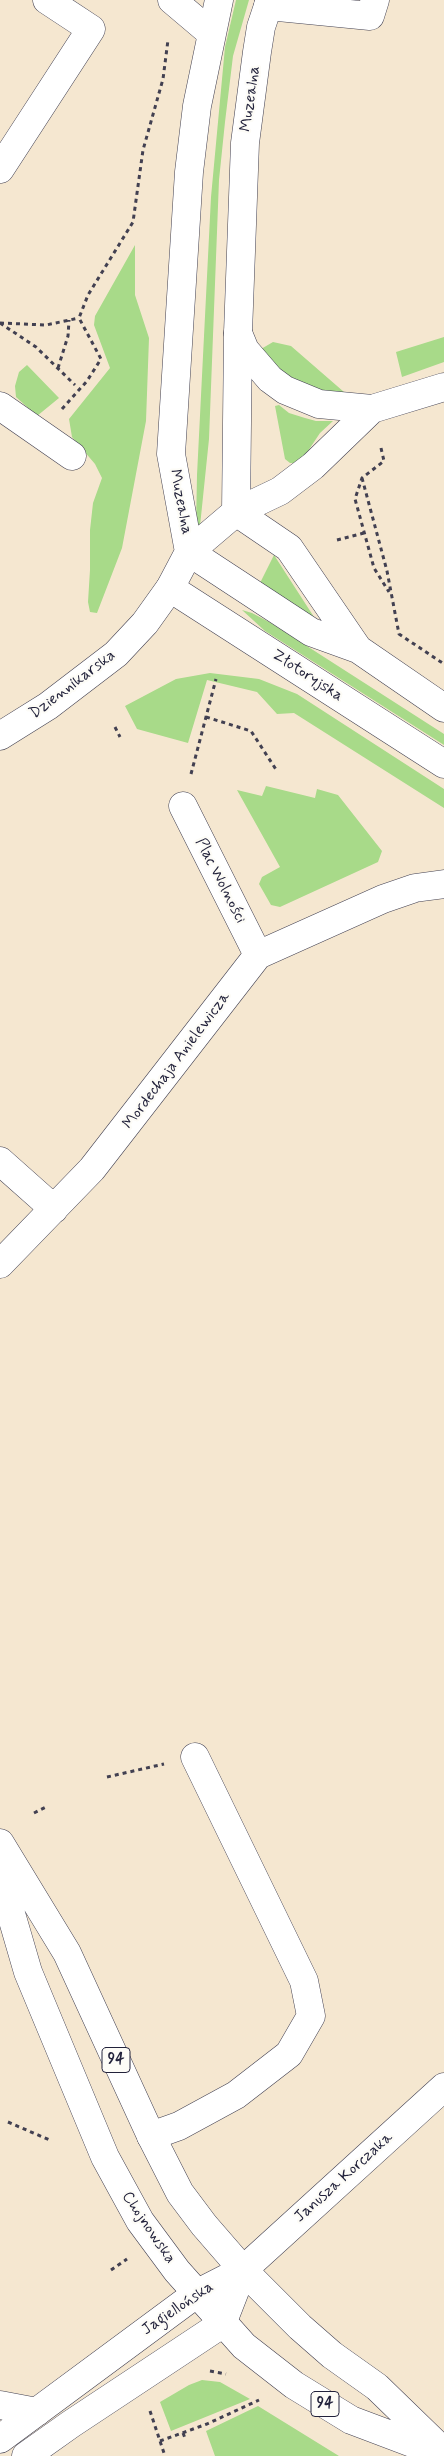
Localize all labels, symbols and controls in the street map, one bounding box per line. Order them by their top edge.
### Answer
street label: Muzealna [237,65,265,133]
street label: Muzealna [164,468,196,536]
street label: Dziennikarska [26,646,120,724]
street label: Złotoryjska [268,646,346,706]
street label: Plac Wolności [190,835,250,927]
street label: Mordechaja Anielewicza [119,989,235,1133]
road number: 94 [102,2048,130,2072]
street label: Janusza Korczaka [291,2129,397,2227]
street label: Chojnowska [117,2188,179,2268]
street label: Jagiellońska [138,2278,218,2340]
road number: 94 [311,2392,339,2416]

